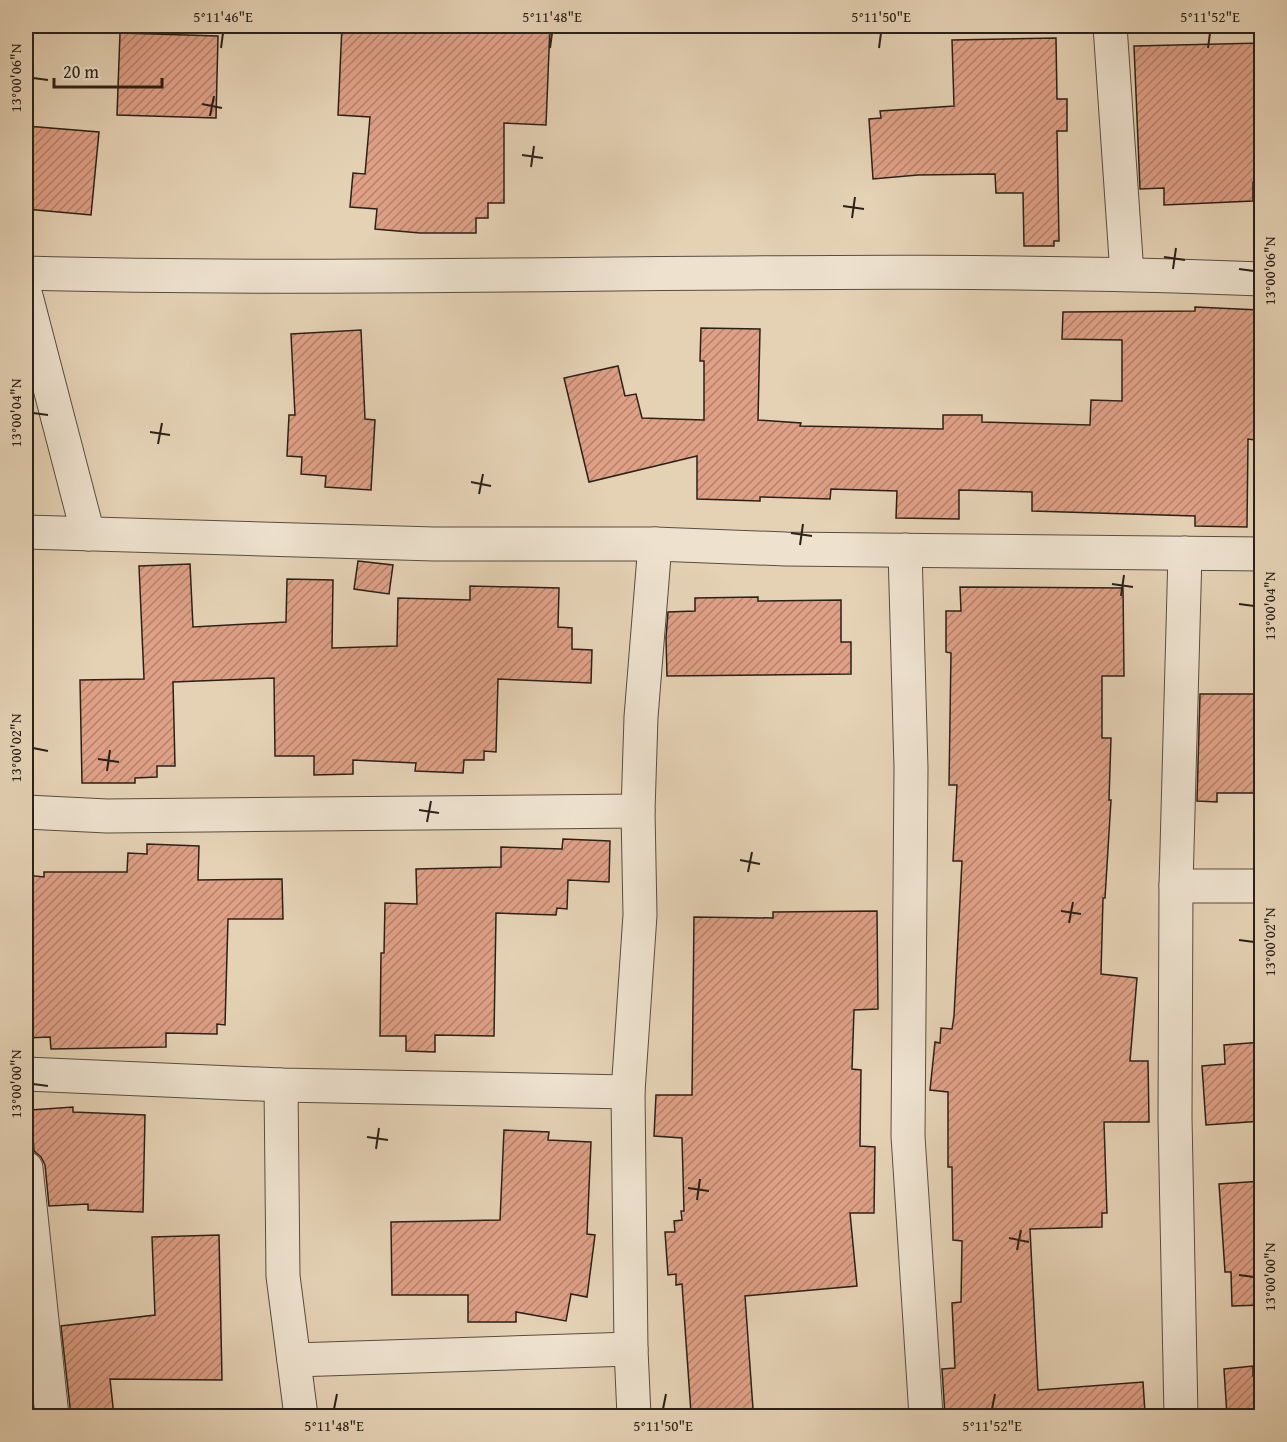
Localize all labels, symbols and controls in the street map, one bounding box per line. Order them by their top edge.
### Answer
text: 5°11'46"E [193,6,253,27]
text: 5°11'48"E [522,6,582,27]
text: 5°11'50"E [851,6,911,27]
text: 5°11'52"E [1180,6,1240,27]
text: 13°00'06"N [5,43,26,112]
scale bar [54,51,162,89]
text: 20 m [63,58,99,85]
text: 13°00'06"N [1259,236,1280,305]
text: 13°00'04"N [5,378,26,447]
text: 13°00'04"N [1259,571,1280,640]
text: 13°00'02"N [5,713,26,782]
text: 13°00'02"N [1259,907,1280,976]
text: 13°00'00"N [5,1049,26,1118]
text: 13°00'00"N [1259,1242,1280,1311]
text: 5°11'48"E [304,1415,364,1436]
text: 5°11'50"E [633,1415,693,1436]
text: 5°11'52"E [962,1415,1022,1436]

